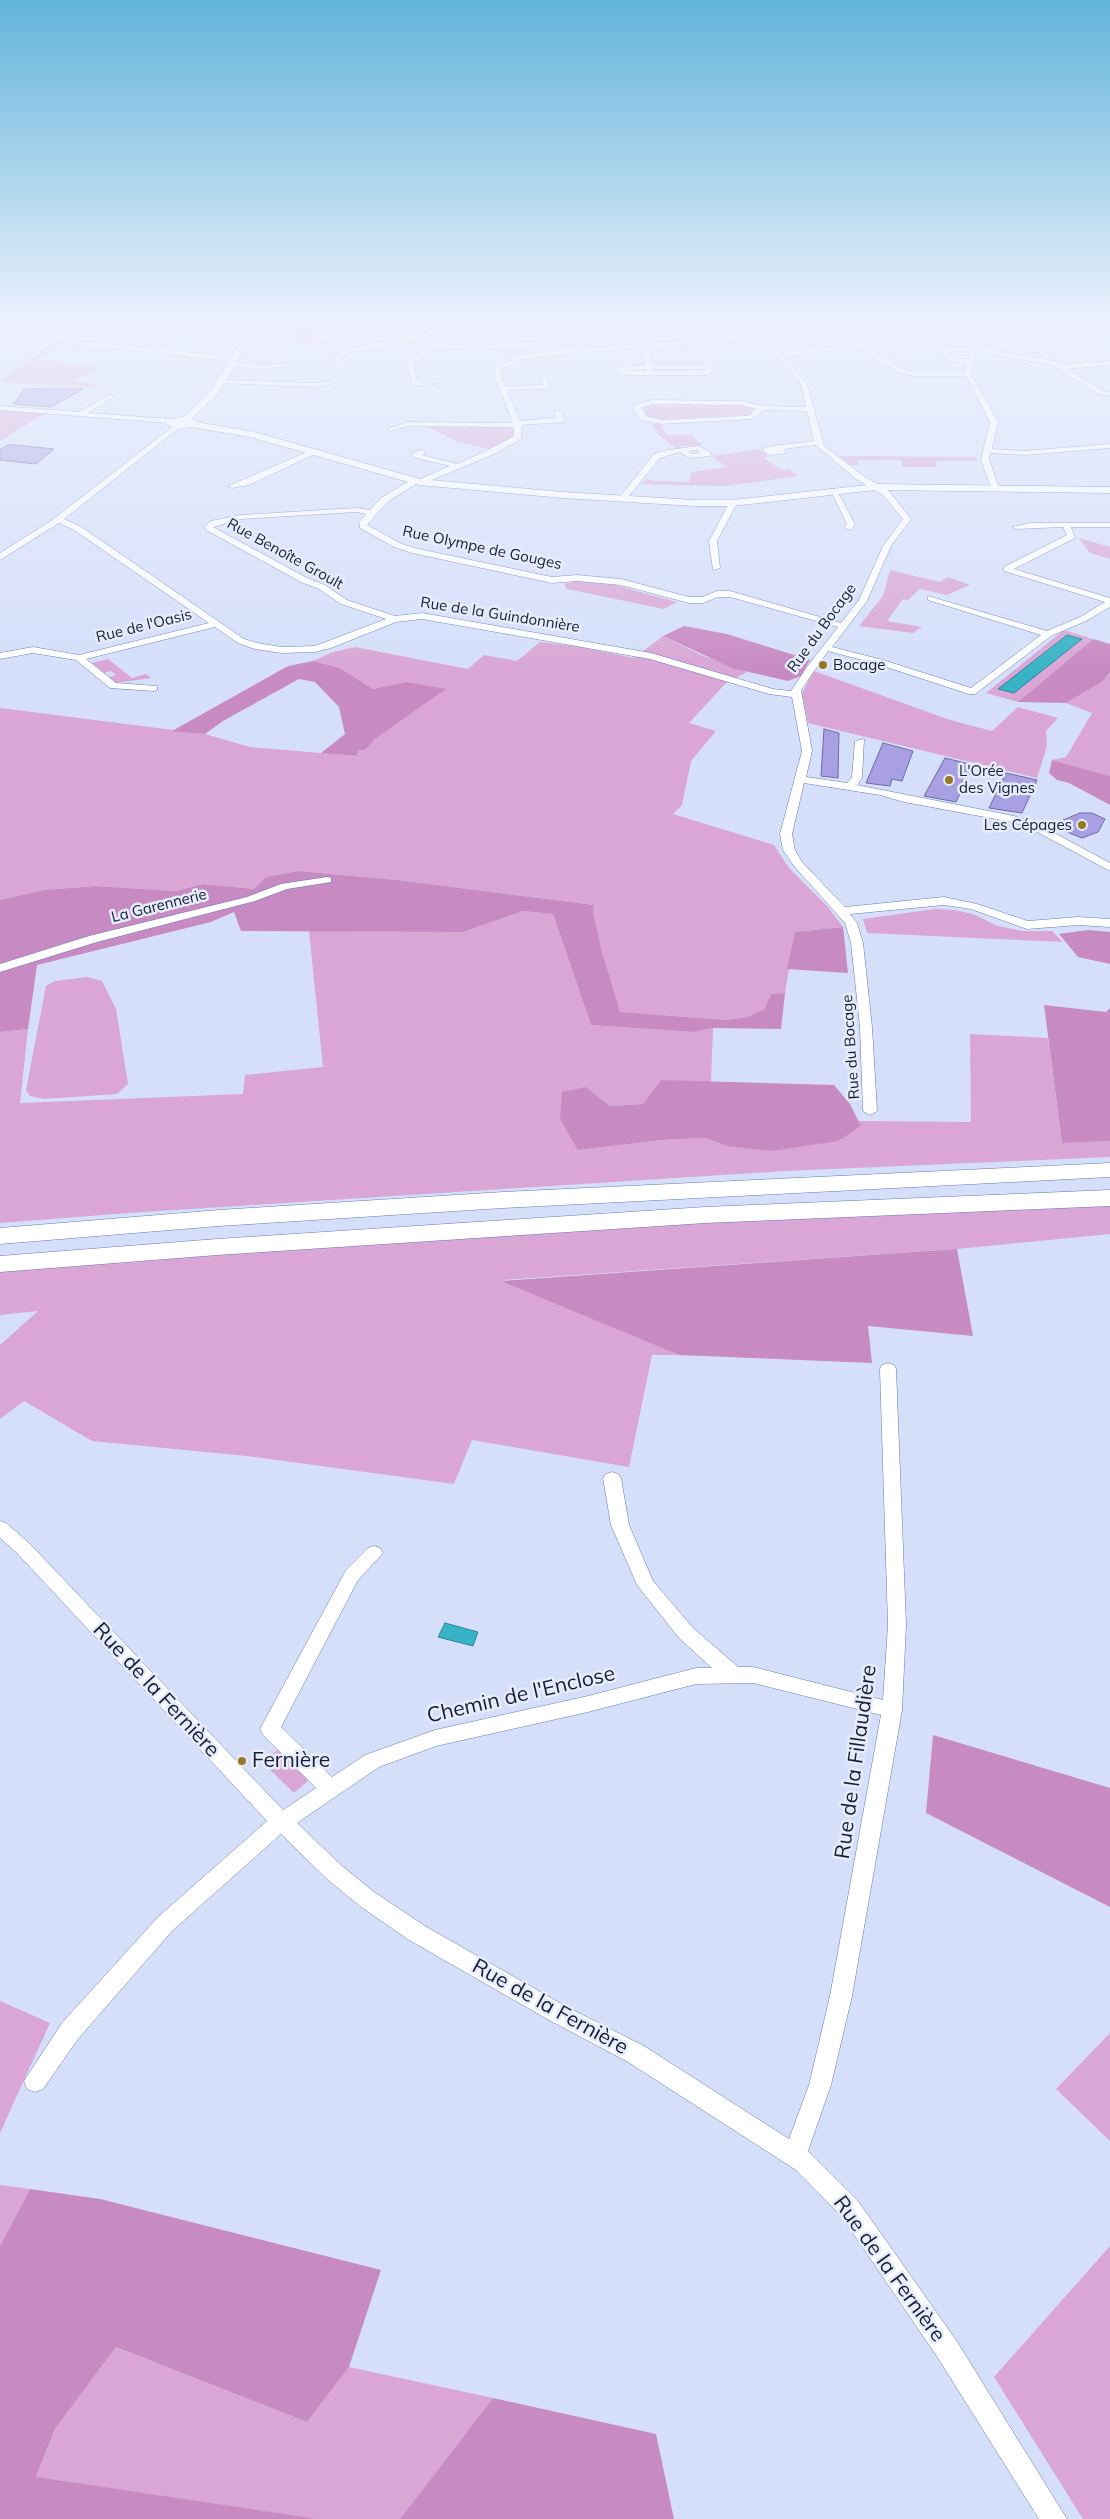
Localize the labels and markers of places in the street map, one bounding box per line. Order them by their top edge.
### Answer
place label: Bocage [833,656,885,674]
marker: Bocage [817,659,829,671]
place label: L'Orée des Vignes [959,762,1035,797]
marker: L'Orée des Vignes [943,774,955,786]
place label: Les Cépages [984,816,1072,834]
marker: Les Cépages [1076,819,1088,831]
place label: Fernière [252,1748,330,1774]
marker: Fernière [236,1755,248,1767]

